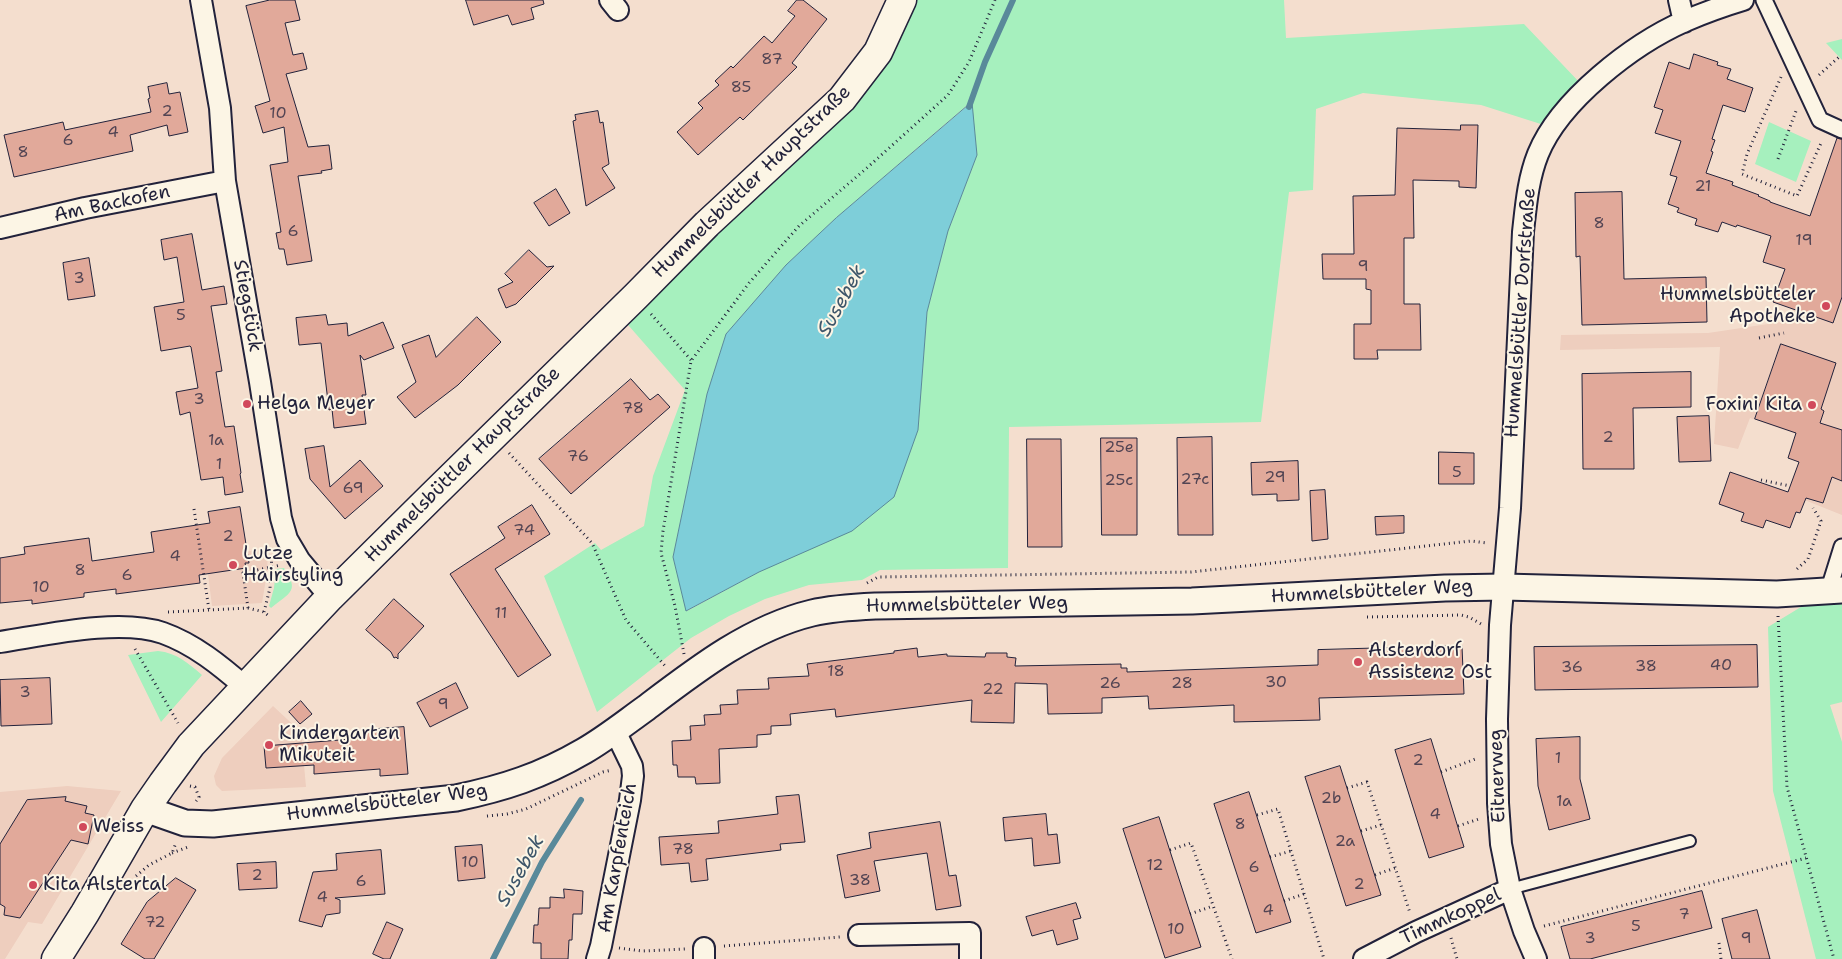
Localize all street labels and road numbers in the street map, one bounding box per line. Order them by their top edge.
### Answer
street label: Hummelsbüttler Hauptstraße [648,81,856,283]
street label: Am Backofen [52,181,172,227]
street label: Hummelsbüttler Dorfstraße [1501,187,1541,439]
street label: Stiegstück [228,258,266,354]
street label: Hummelsbüttler Hauptstraße [360,362,566,568]
street label: Hummelsbütteler Weg [1270,575,1474,609]
street label: Hummelsbütteler Weg [866,592,1068,618]
street label: Eitnerweg [1485,729,1511,823]
street label: Hummelsbütteler Weg [285,779,489,827]
street label: Am Karpfenteich [594,781,642,935]
street label: Timmkoppel [1397,884,1505,950]

